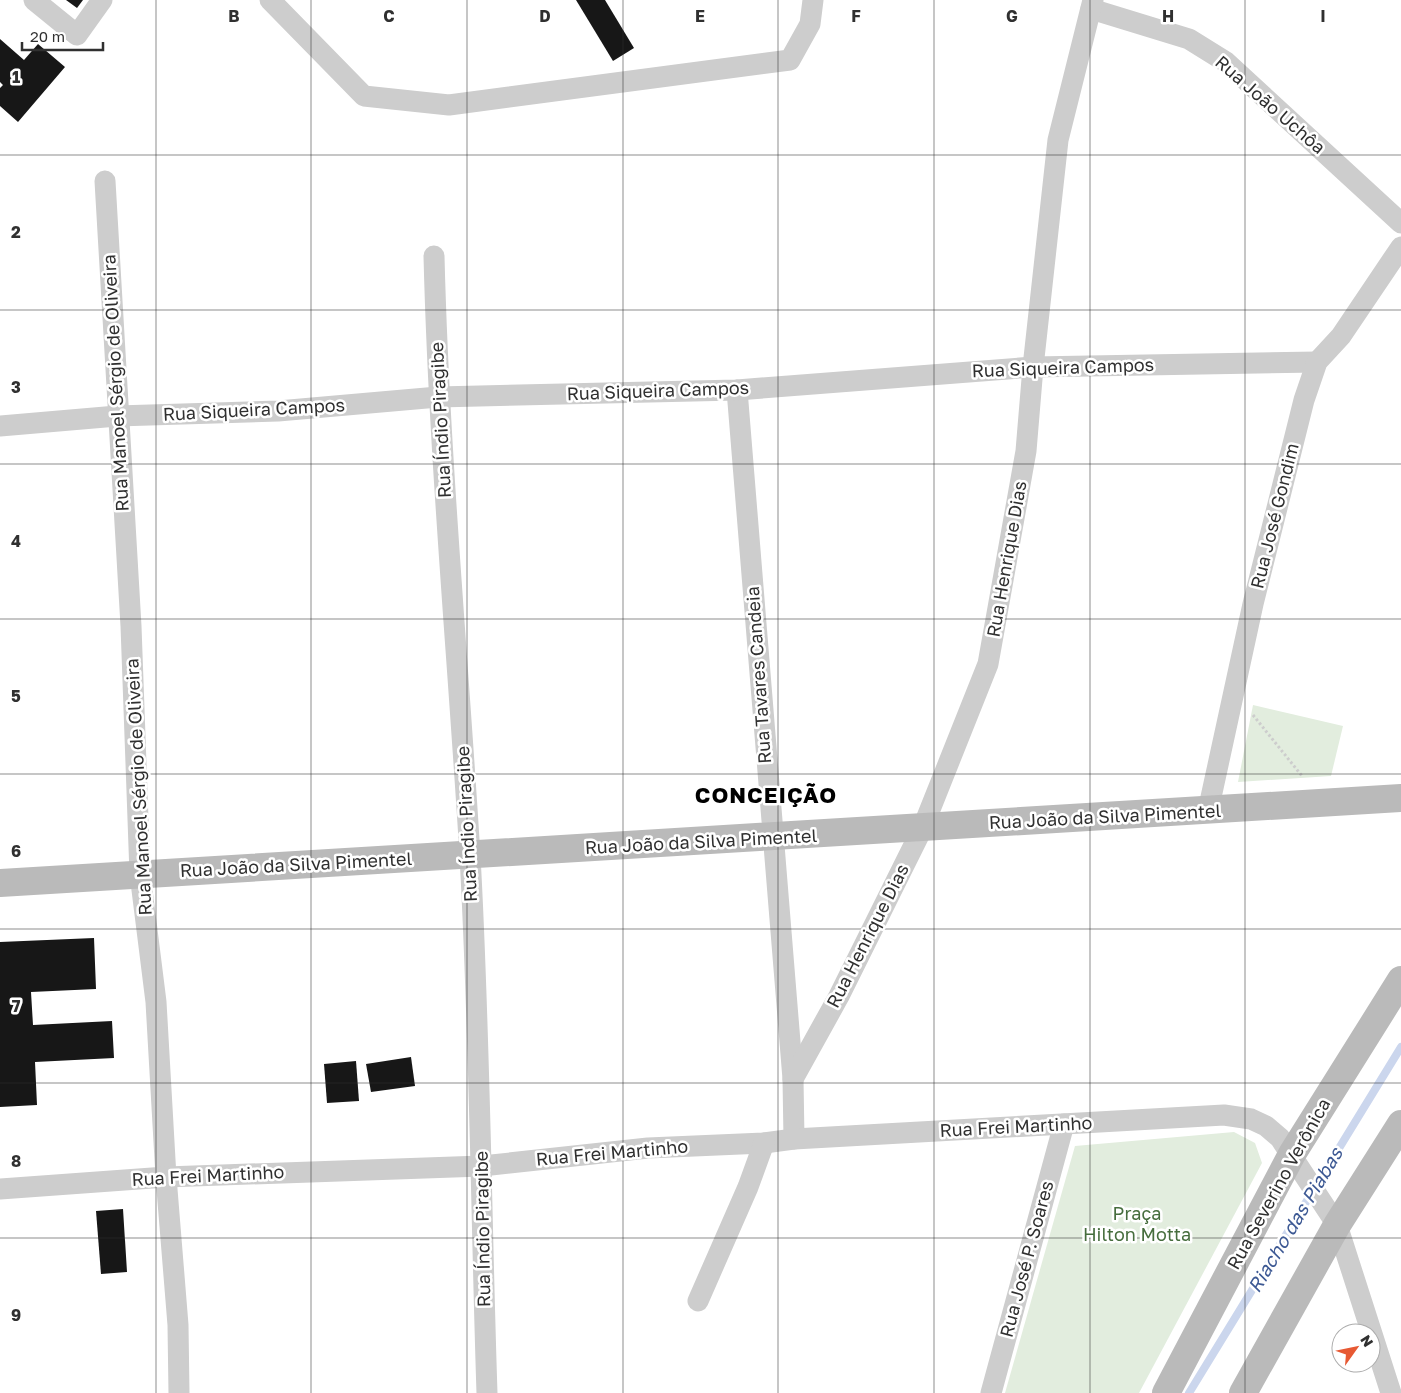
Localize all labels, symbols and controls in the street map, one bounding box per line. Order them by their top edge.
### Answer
text: B [228,6,240,26]
text: C [383,6,395,26]
text: D [539,6,551,26]
text: E [695,6,705,26]
text: F [851,6,861,26]
text: G [1006,6,1018,26]
text: H [1162,6,1174,26]
text: I [1320,6,1326,26]
scale bar [22,20,104,52]
text: 20 m [30,27,65,45]
street label: Rua João Uchôa [1211,50,1330,158]
text: 1 [12,67,20,87]
text: 2 [11,222,21,242]
street label: Rua Manoel Sérgio de Oliveira [97,254,133,512]
street label: Rua Índio Piragibe [425,341,455,499]
street label: Rua Siqueira Campos [971,353,1154,381]
street label: Rua Siqueira Campos [566,376,749,404]
text: 3 [11,377,21,397]
street label: Rua Siqueira Campos [162,393,346,425]
street label: Rua José Gondim [1245,441,1303,591]
street label: Rua Henrique Dias [981,479,1031,639]
text: 4 [11,531,21,551]
street label: Rua Tavares Candeia [741,586,775,765]
street label: Rua Manoel Sérgio de Oliveira [120,658,156,916]
text: 5 [11,686,21,706]
street label: Rua Índio Piragibe [451,745,481,903]
district label: CONCEIÇÃO [695,781,837,808]
street label: Rua João da Silva Pimentel [988,799,1222,833]
street label: Rua João da Silva Pimentel [584,824,818,858]
text: 6 [11,841,21,861]
street label: Rua João da Silva Pimentel [179,847,413,881]
street label: Rua Henrique Dias [821,860,913,1011]
text: 7 [12,996,21,1016]
street label: Rua Severino Verônica [1222,1094,1334,1273]
street label: Rua Frei Martinho [939,1111,1093,1141]
street label: Rua Frei Martinho [535,1134,689,1170]
water label: Riacho das Piabas [1242,1142,1347,1296]
text: 8 [11,1151,21,1171]
street label: Rua Índio Piragibe [470,1151,494,1307]
street label: Rua Frei Martinho [131,1160,285,1190]
street label: Rua José P. Soares [995,1178,1058,1339]
park label: Praça Hilton Motta [1083,1202,1191,1245]
text: 9 [11,1305,21,1325]
north arrow [1331,1323,1381,1373]
text: N [1357,1332,1377,1350]

